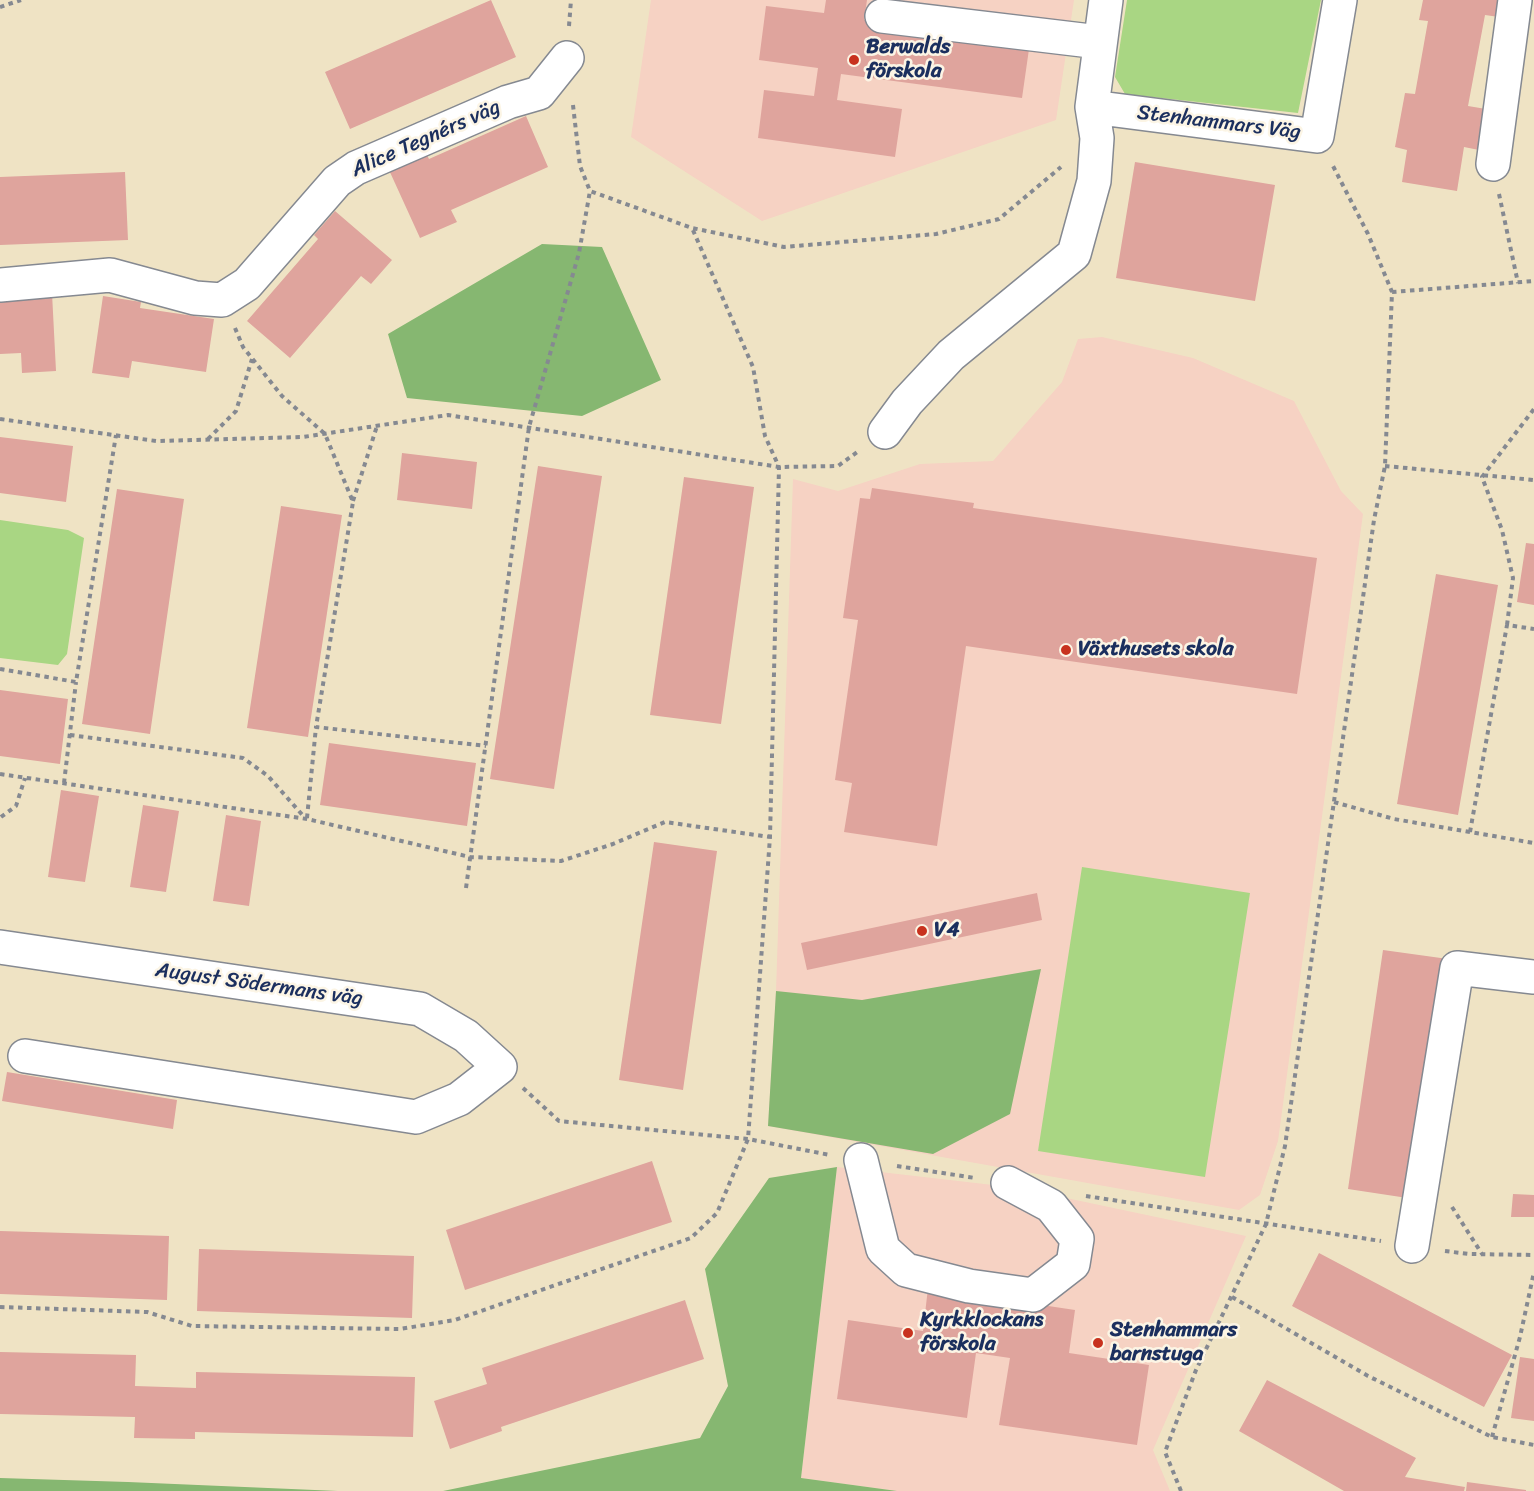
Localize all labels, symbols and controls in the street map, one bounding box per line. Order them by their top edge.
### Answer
place label: Berwalds förskola [866,35,950,85]
marker: Berwalds förskola [847,53,861,67]
street label: Alice Tegnérs väg [348,95,504,183]
street label: Stenhammars Väg [1136,100,1302,146]
place label: Växthusets skola [1078,637,1233,663]
marker: Växthusets skola [1059,643,1073,657]
place label: V4 [934,918,960,944]
marker: V4 [915,924,929,938]
street label: August Södermans väg [154,958,364,1012]
place label: Kyrkklockans förskola [920,1308,1043,1358]
place label: Stenhammars barnstuga [1110,1318,1237,1368]
marker: Kyrkklockans förskola [901,1326,915,1340]
marker: Stenhammars barnstuga [1091,1336,1105,1350]

